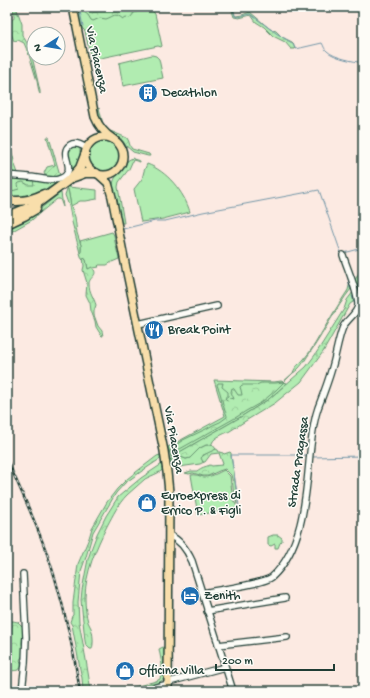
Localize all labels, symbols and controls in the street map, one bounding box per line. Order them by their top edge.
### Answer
street label: Via Piacenza [81,24,111,95]
north arrow [26,26,66,66]
text: N [32,43,45,52]
building icon: Decathlon [137,82,159,104]
place label: Decathlon [161,86,218,101]
restaurant icon: Break Point [143,319,165,341]
place label: Break Point [167,323,232,338]
street label: Via Piacenza [160,404,186,475]
street label: Strada Pragassa [285,415,313,508]
place label: Euroexpress di Errico P. & Figli [161,489,242,519]
shop icon: Euroexpress di Errico P. & Figli [136,492,158,514]
hotel icon: Zenith [179,585,201,607]
place label: Zenith [204,589,240,604]
scale bar [216,646,334,672]
text: 200 m [222,655,253,669]
shop icon: Officina Villa [114,660,136,682]
place label: Officina Villa [139,664,205,679]

